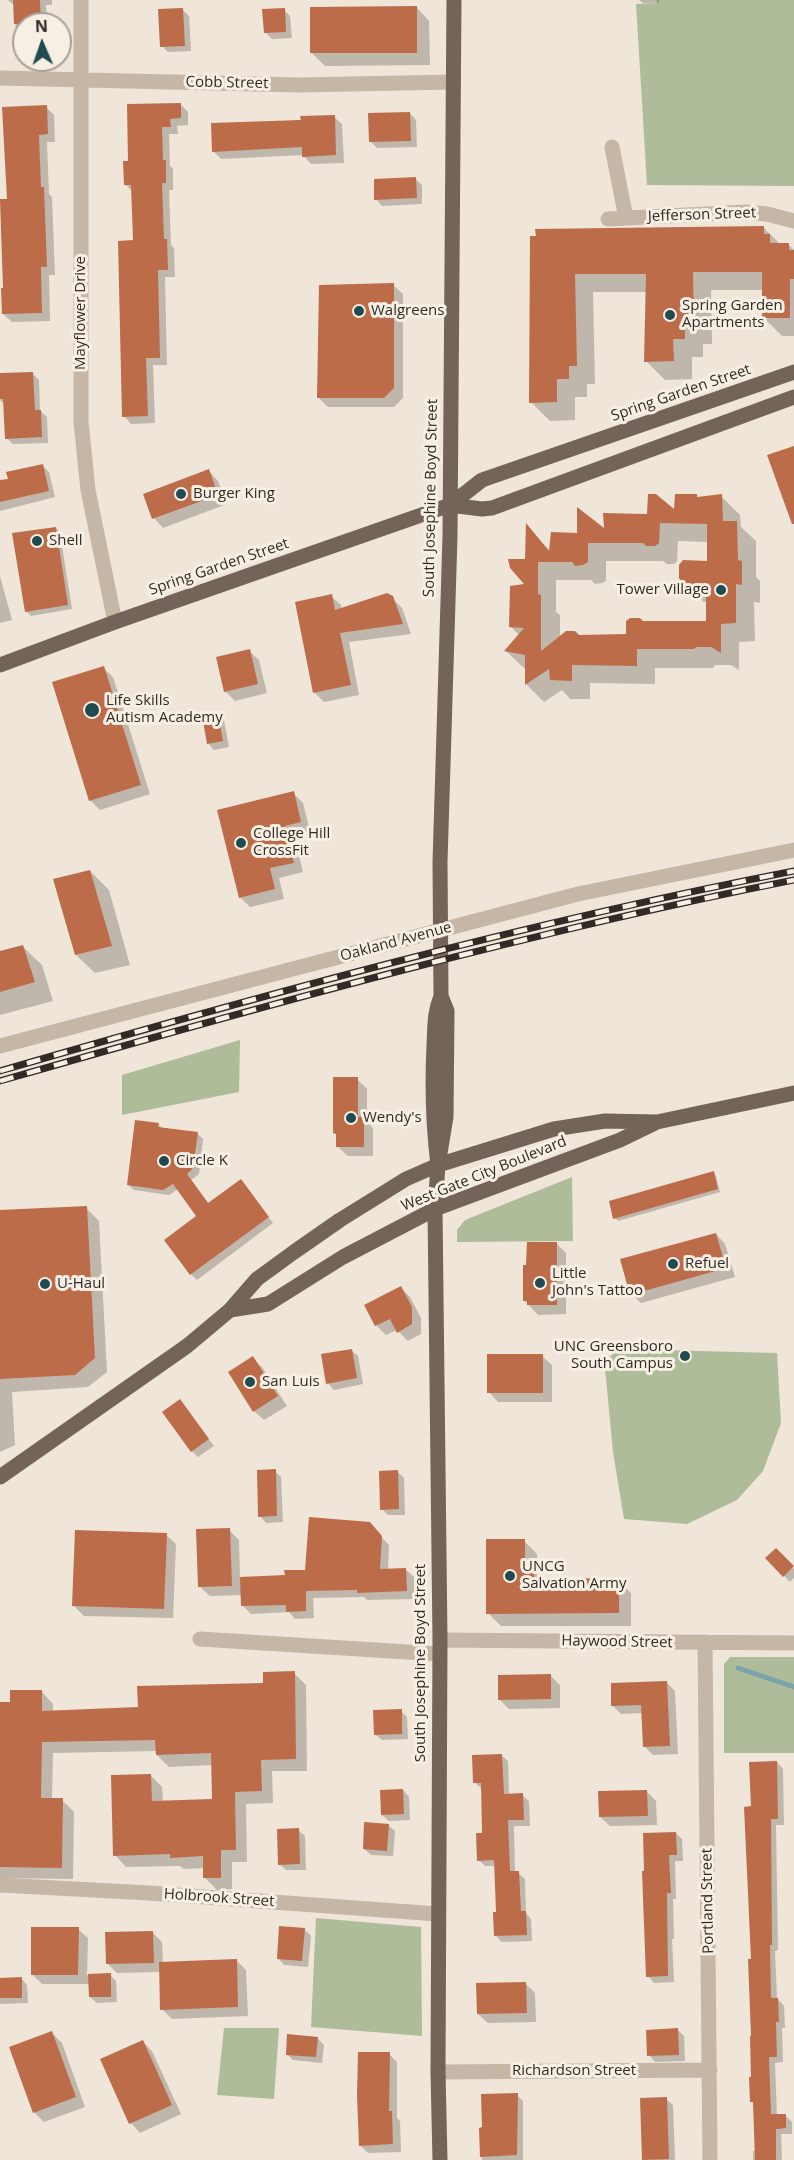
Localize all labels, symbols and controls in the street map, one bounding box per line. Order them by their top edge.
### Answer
north arrow [12,12,72,72]
text: N [35,15,48,37]
street label: Cobb Street [186,73,268,93]
street label: Jefferson Street [648,204,756,226]
street label: Mayflower Drive [72,256,90,370]
place label: Spring Garden Apartments [682,297,783,332]
place label: Walgreens [371,302,444,320]
marker: Walgreens [352,304,366,318]
marker: Spring Garden Apartments [663,308,677,322]
street label: Spring Garden Street [609,361,753,425]
street label: South Josephine Boyd Street [420,399,442,597]
place label: Burger King [193,485,275,503]
marker: Burger King [174,487,188,501]
place label: Shell [49,532,82,550]
marker: Shell [30,534,44,548]
street label: Spring Garden Street [147,535,291,599]
place label: Tower Village [616,581,709,599]
marker: Tower Village [714,583,728,597]
place label: Life Skills Autism Academy [106,692,223,727]
marker: Life Skills Autism Academy [83,701,101,719]
place label: College Hill CrossFit [253,825,330,860]
marker: College Hill CrossFit [234,836,248,850]
street label: Oakland Avenue [338,918,454,966]
place label: Wendy's [363,1109,422,1127]
marker: Wendy's [344,1111,358,1125]
street label: West Gate City Boulevard [399,1133,569,1215]
place label: Circle K [176,1152,228,1170]
marker: Circle K [157,1154,171,1168]
place label: Refuel [685,1255,729,1273]
marker: Refuel [666,1257,680,1271]
place label: Little John's Tattoo [552,1265,643,1300]
place label: U-Haul [57,1275,105,1293]
marker: Little John's Tattoo [533,1276,547,1290]
marker: U-Haul [38,1277,52,1291]
place label: UNC Greensboro South Campus [554,1338,673,1373]
marker: UNC Greensboro South Campus [678,1349,692,1363]
place label: San Luis [262,1373,320,1391]
marker: San Luis [243,1375,257,1389]
place label: UNCG Salvation Army [522,1558,626,1593]
street label: South Josephine Boyd Street [412,1564,430,1762]
marker: UNCG Salvation Army [503,1569,517,1583]
street label: Haywood Street [561,1632,673,1652]
street label: Portland Street [698,1848,718,1954]
street label: Holbrook Street [163,1885,275,1911]
street label: Richardson Street [512,2062,636,2080]

